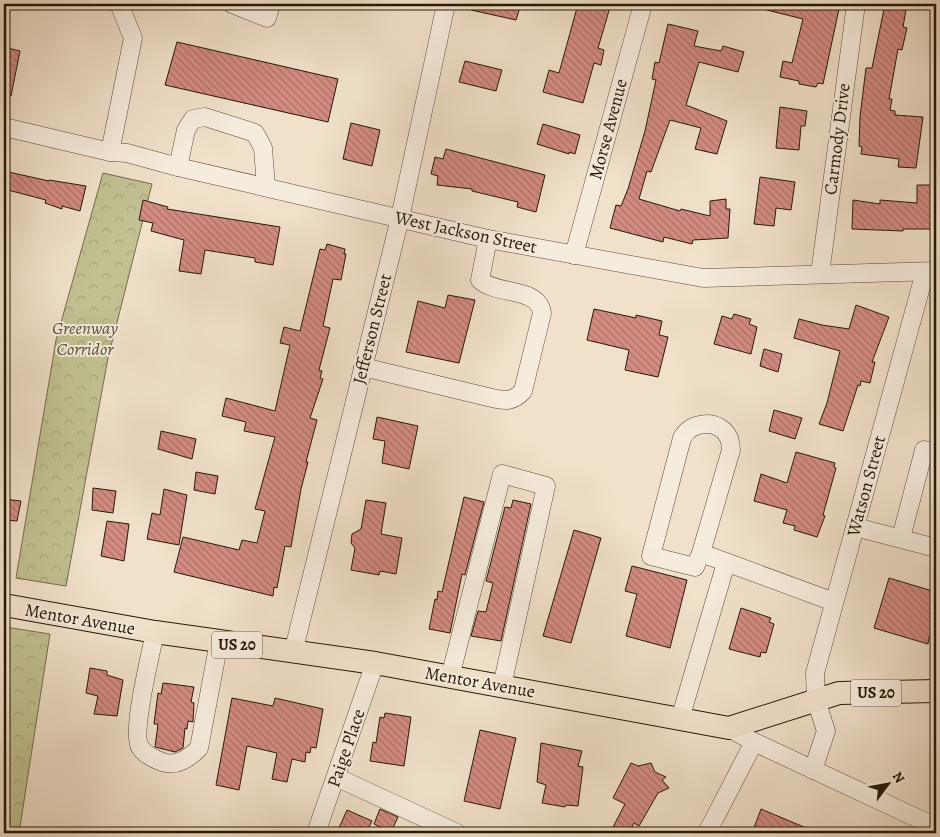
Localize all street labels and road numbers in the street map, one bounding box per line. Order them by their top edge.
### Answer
street label: Morse Avenue [583,76,633,182]
street label: Carmody Drive [818,82,856,196]
street label: West Jackson Street [392,205,539,259]
street label: Jefferson Street [347,271,397,387]
street label: Watson Street [841,433,891,540]
street label: Mentor Avenue [23,597,137,641]
road number: US 20 [212,632,262,658]
street label: Mentor Avenue [423,660,537,704]
road number: US 20 [851,680,901,706]
street label: Paige Place [321,705,371,791]

